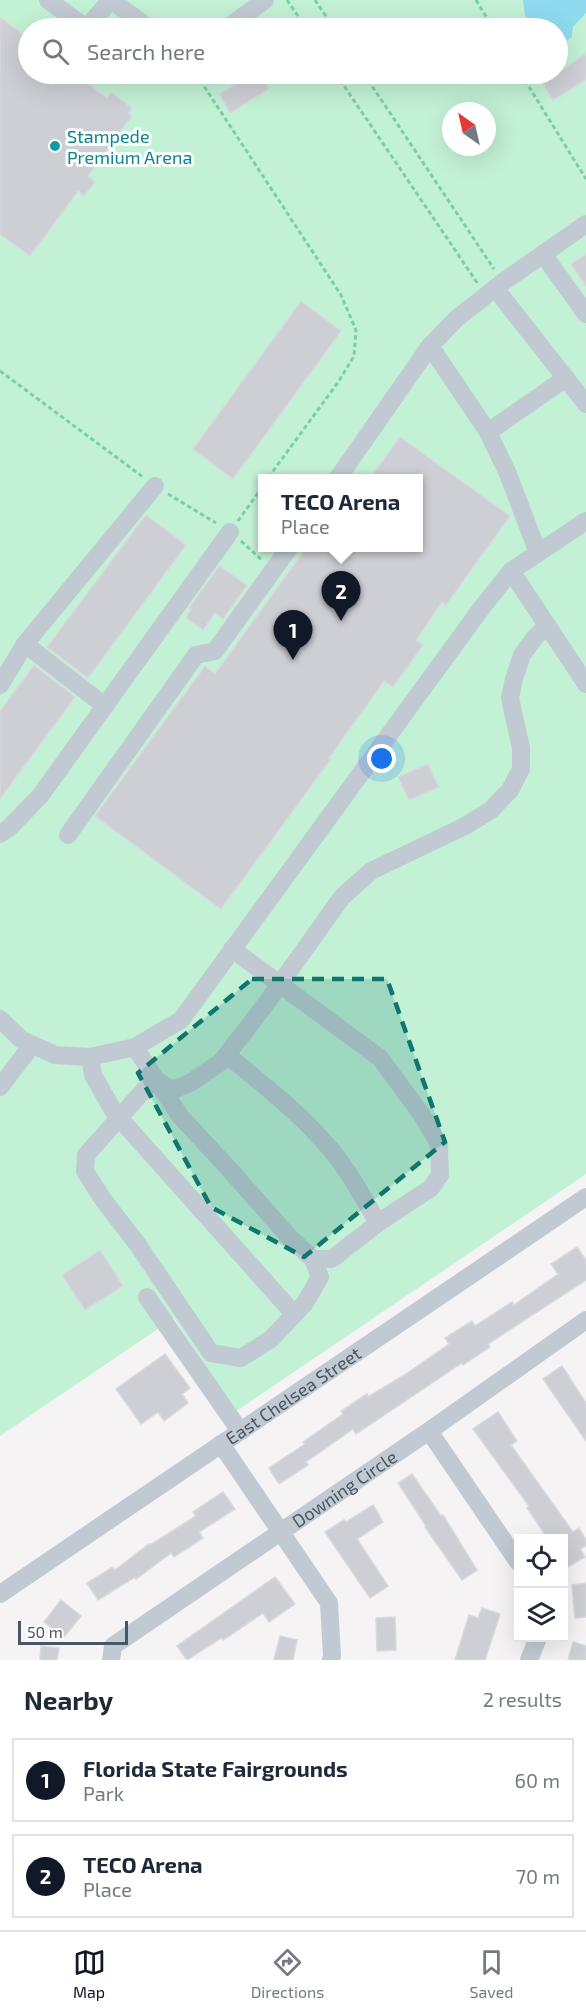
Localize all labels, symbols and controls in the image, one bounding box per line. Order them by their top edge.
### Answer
search box [18,18,568,84]
icon: search [39,35,72,68]
text: Search here [87,38,205,64]
north arrow [442,102,496,156]
place label: Stampede Premium Arena [67,125,192,168]
marker: Stampede Premium Arena [48,139,62,153]
popup [258,474,423,552]
text: TECO Arena [281,488,400,514]
text: Place [281,514,330,538]
pin: 2 [322,572,360,621]
pin: 1 [274,610,312,660]
your location [367,744,396,773]
street label: East Chelsea Street [221,1342,365,1449]
street label: Downing Circle [288,1445,401,1532]
map controls [514,1534,568,1642]
button: locate [514,1534,568,1588]
button: layers [514,1588,568,1642]
scale bar [18,1618,128,1646]
text: 50 m [27,1622,63,1641]
text: Nearby [24,1684,113,1715]
text: 2 results [483,1687,562,1711]
text: Florida State Fairgrounds [83,1755,348,1781]
text: 1 [41,1768,50,1792]
text: 60 m [515,1768,560,1792]
text: Park [83,1781,124,1805]
text: TECO Arena [83,1851,203,1877]
text: 2 [40,1864,51,1888]
text: 70 m [516,1864,560,1888]
text: Place [83,1877,132,1901]
tab: Map [73,1946,106,2001]
tab: Directions [251,1946,324,2001]
tab: Saved [470,1946,513,2001]

